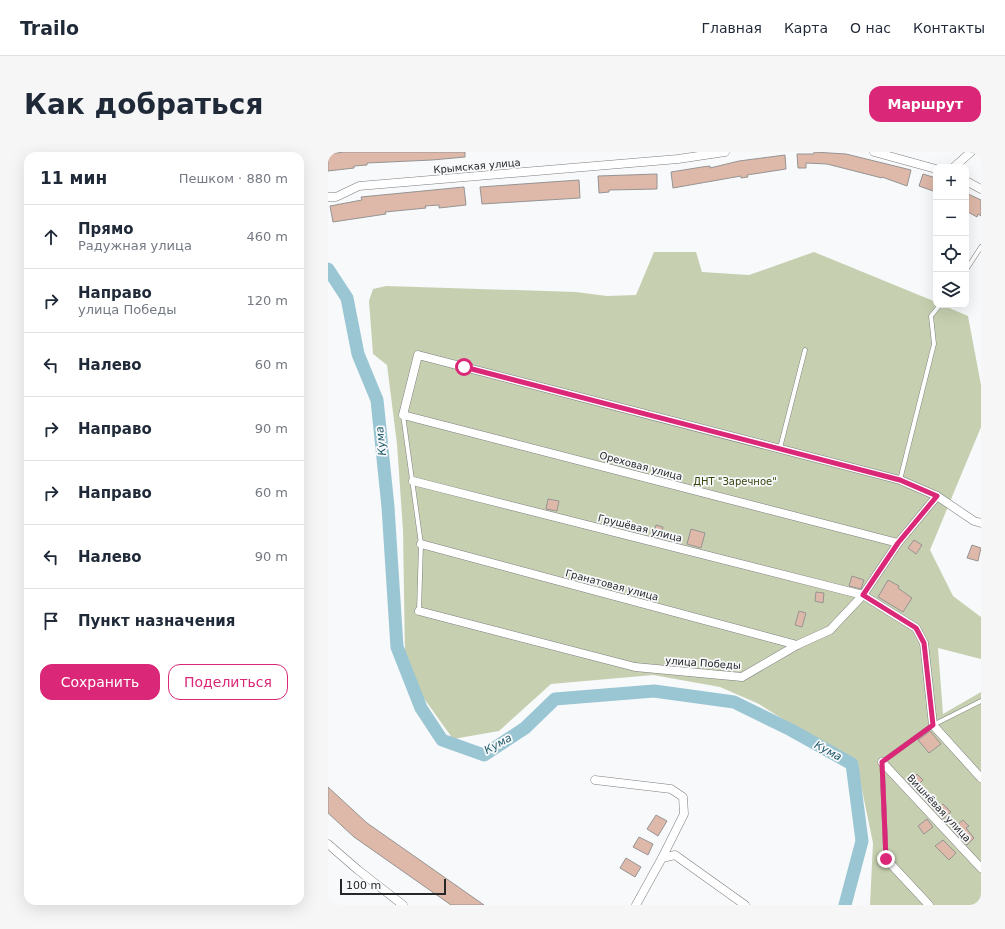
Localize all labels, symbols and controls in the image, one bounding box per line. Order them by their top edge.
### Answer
text: Trailo [20,17,79,39]
text: Главная [701,20,762,36]
text: Карта [784,20,828,36]
text: О нас [850,20,891,36]
text: Контакты [913,20,985,36]
button: Маршрут [869,86,981,122]
text: Как добраться [24,88,263,121]
street label: Крымская улица [433,157,521,175]
map controls [933,164,969,308]
button: + [933,164,969,200]
text: 11 мин [40,168,107,188]
text: Пешком · 880 m [179,171,288,186]
button: − [933,200,969,236]
text: Прямо [78,220,134,238]
icon: ahead [40,226,62,248]
text: 460 m [246,229,288,244]
button: locate [933,236,969,272]
text: Радужная улица [78,238,192,253]
button: layers [933,272,969,308]
text: Направо [78,284,152,302]
icon: right [40,290,62,312]
text: 120 m [246,293,288,308]
text: улица Победы [78,302,176,317]
icon: left [40,354,62,376]
text: Налево [78,356,142,374]
text: 60 m [255,357,288,372]
route start [455,358,473,376]
icon: right [40,418,62,440]
text: Направо [78,420,152,438]
text: 90 m [255,421,288,436]
water label: Кума [373,425,389,456]
street label: Ореховая улица [598,450,684,482]
park label: ДНТ "Заречное" [693,476,777,487]
icon: right [40,482,62,504]
text: Направо [78,484,152,502]
text: 60 m [255,485,288,500]
street label: Грушёвая улица [597,512,683,544]
icon: left [40,546,62,568]
text: Налево [78,548,142,566]
text: 90 m [255,549,288,564]
street label: Гранатовая улица [564,567,660,603]
icon: arrive [40,610,62,632]
text: Пункт назначения [78,612,235,630]
street label: улица Победы [665,655,741,671]
button: Сохранить [40,664,160,700]
button: Поделиться [168,664,288,700]
water label: Кума [482,731,514,757]
water label: Кума [812,738,844,764]
street label: Вишнёвая улица [905,772,973,844]
route end [877,850,895,868]
scale bar [340,877,446,896]
text: 100 m [346,879,381,892]

